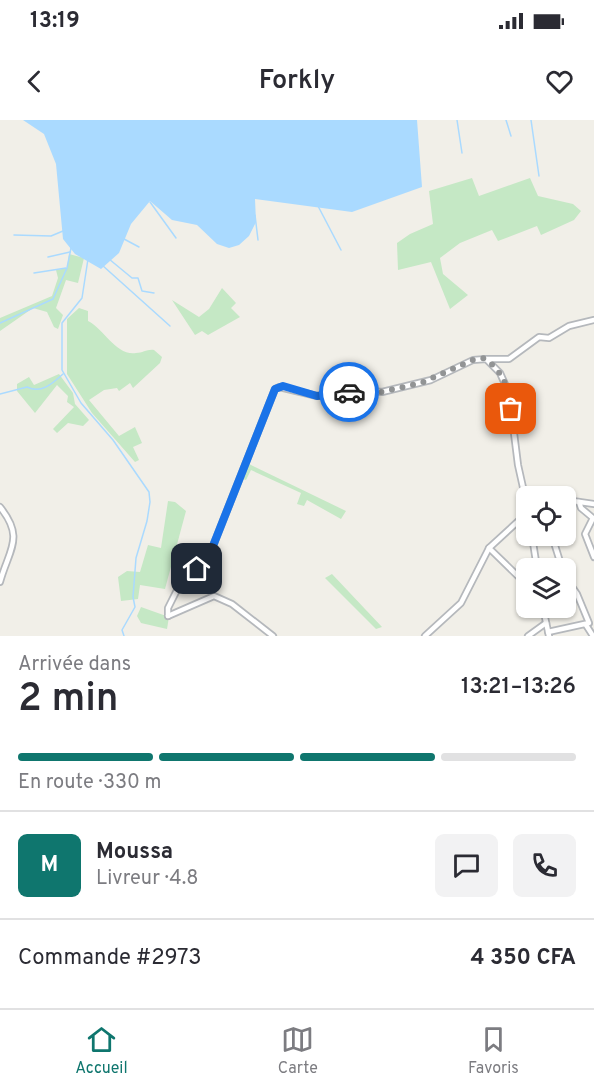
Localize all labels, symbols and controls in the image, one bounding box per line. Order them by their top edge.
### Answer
text: 13:19 [30,8,80,35]
text: Forkly [259,64,335,98]
icon: back [18,65,51,98]
icon: heart [543,65,576,98]
courier [319,362,379,422]
icon: car [333,376,366,409]
pin [485,383,536,434]
icon: bag [494,392,527,425]
map controls [516,486,576,618]
button: locate [516,486,576,546]
pin [171,543,222,594]
icon: home [180,552,213,585]
button: layers [516,558,576,618]
text: Arrivée dans [18,652,131,678]
text: 13:21–13:26 [461,674,576,701]
text: 2 min [18,676,119,725]
text: En route · 330 m [18,770,161,796]
button: chat [435,834,498,897]
button: phone [513,834,576,897]
text: Moussa [96,839,173,866]
text: M [41,852,58,879]
text: Livreur · 4.8 [96,866,198,892]
text: Commande #2973 [18,945,201,972]
text: 4 350 CFA [470,945,576,972]
tab: Accueil [75,1023,128,1079]
tab: Carte [278,1023,318,1079]
tab: Favoris [468,1023,519,1079]

